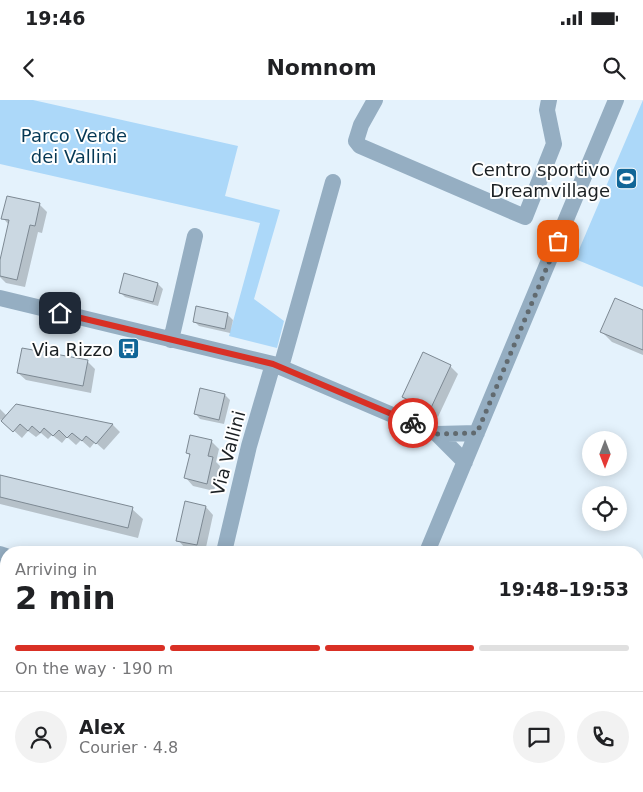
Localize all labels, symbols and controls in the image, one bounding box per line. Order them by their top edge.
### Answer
text: 19:46 [25,7,85,29]
icon: back [15,54,43,82]
icon: search [600,54,628,82]
text: Nomnom [266,55,377,80]
park label: Parco Verde dei Vallini [21,125,127,167]
place label: Centro sportivo Dreamvillage [471,159,610,201]
sports icon: Centro sportivo Dreamvillage [614,167,638,191]
pin [537,220,579,262]
icon: bag [544,227,572,255]
pin [39,292,81,334]
icon: home [46,299,74,327]
bus stop icon: Via Rizzo [117,337,141,361]
place label: Via Rizzo [32,339,113,360]
courier [388,398,438,448]
street label: Via Vallini [207,408,249,498]
icon: bike [399,409,427,437]
north arrow [582,431,628,476]
map controls [582,431,627,531]
button: locate [582,486,627,531]
text: Arriving in [15,560,97,579]
text: 19:48–19:53 [499,578,629,600]
text: 2 min [15,579,116,617]
text: On the way · 190 m [15,659,173,678]
button: person [15,711,67,763]
button: chat [513,711,565,763]
button: phone [577,711,629,763]
text: Alex [79,716,125,738]
text: Courier · 4.8 [79,738,178,757]

